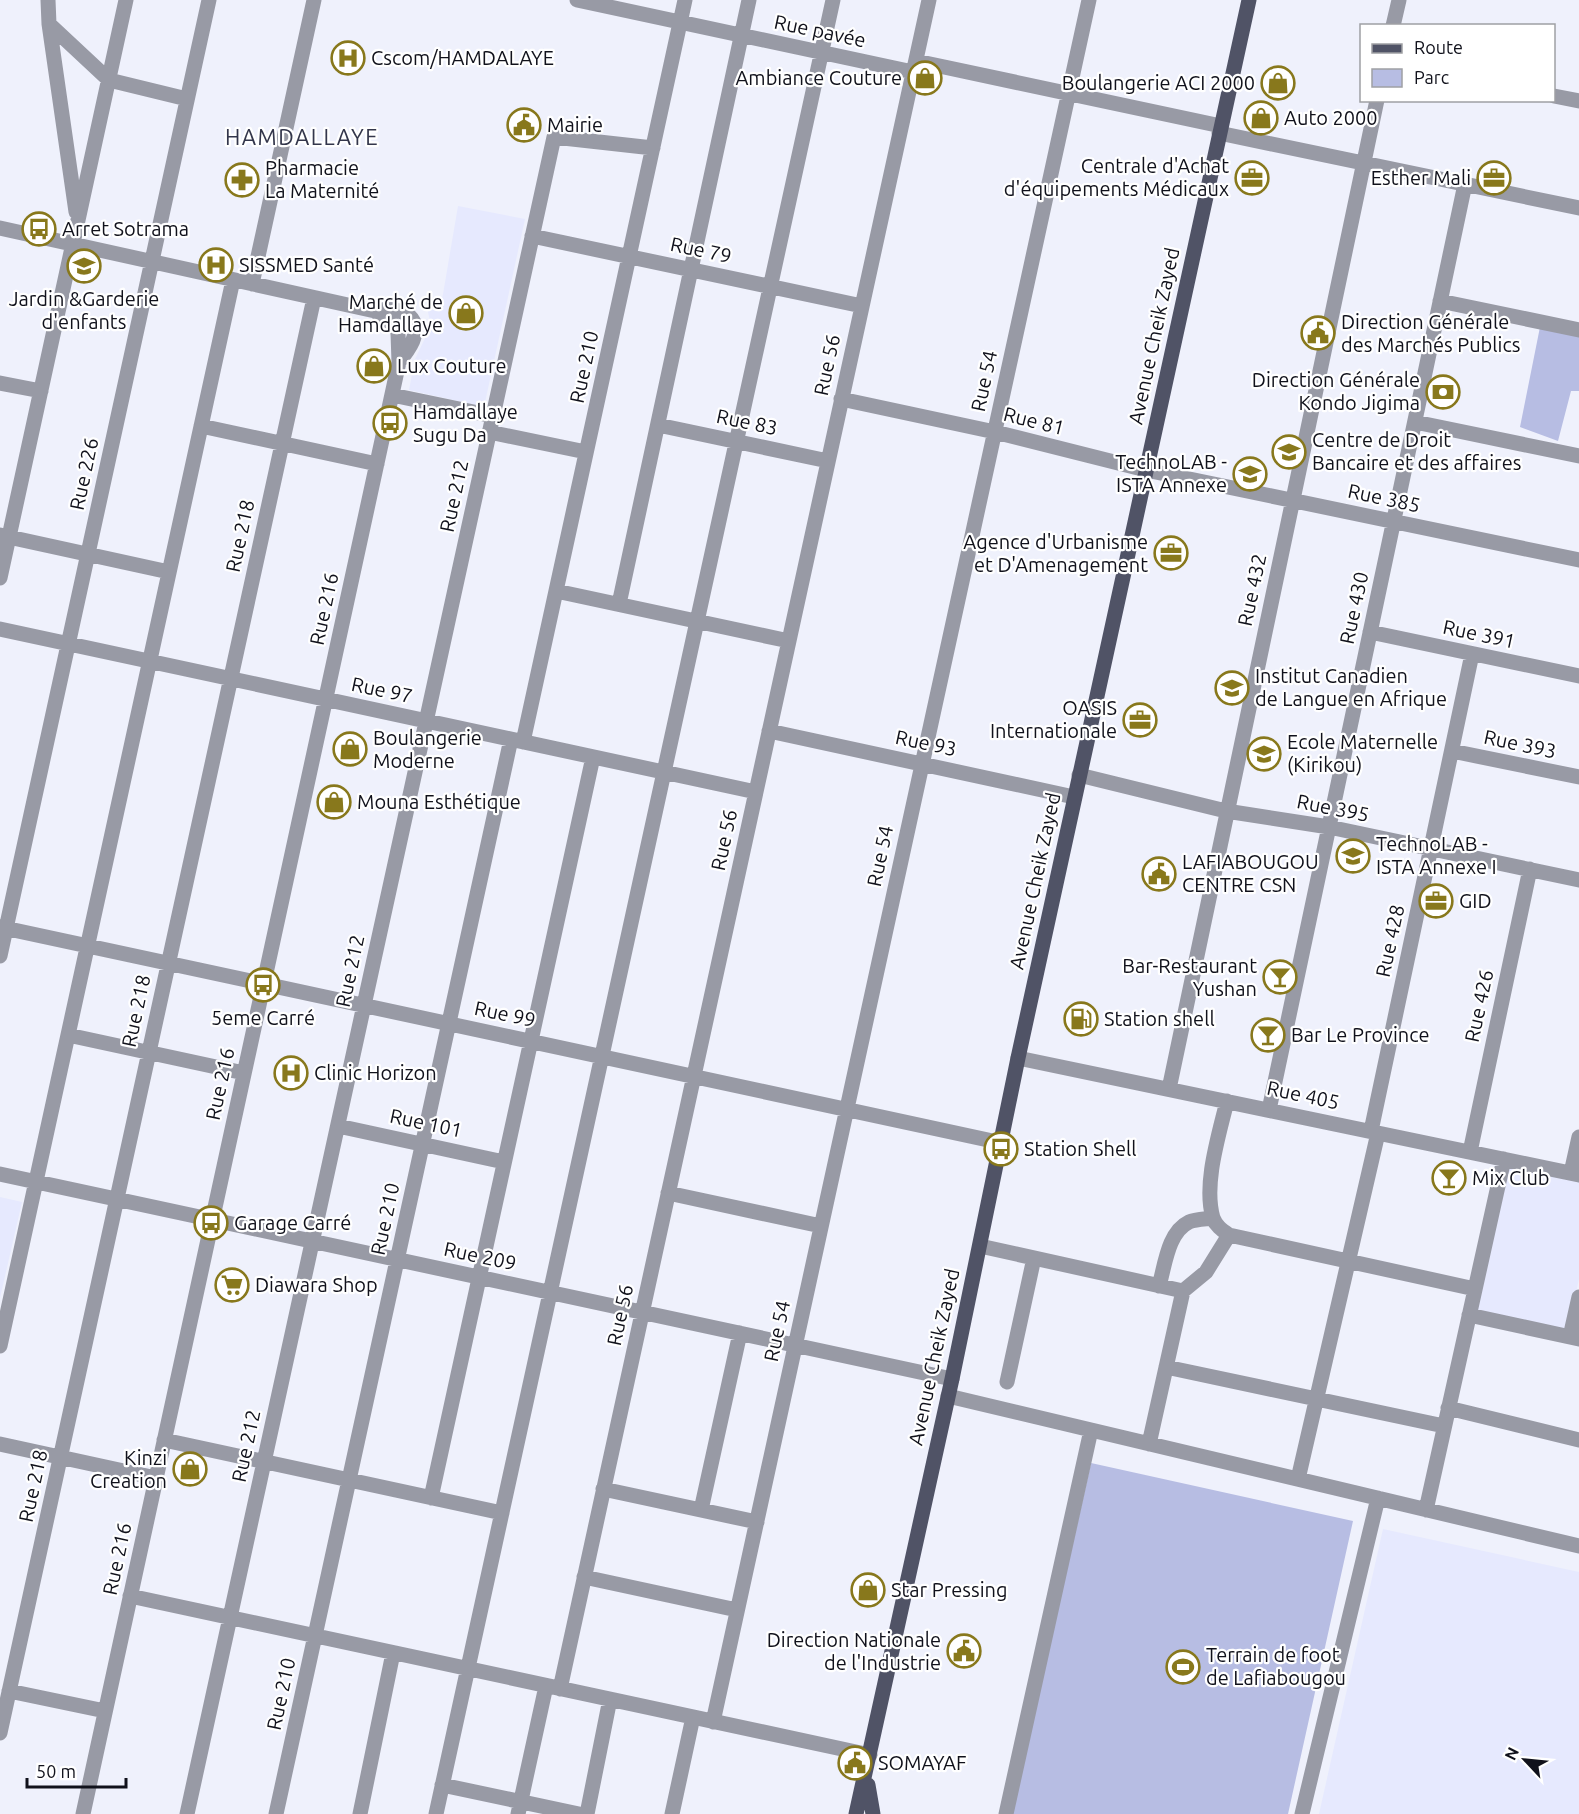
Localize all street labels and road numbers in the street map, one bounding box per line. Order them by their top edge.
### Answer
street label: Rue pavée [772,10,868,51]
street label: Rue 79 [668,232,734,267]
street label: Avenue Cheik Zayed [1124,245,1183,426]
street label: Rue 210 [565,329,602,405]
street label: Rue 56 [809,332,844,398]
street label: Rue 54 [966,348,1001,414]
street label: Rue 81 [1001,402,1067,439]
street label: Rue 83 [714,404,780,439]
street label: Rue 226 [65,436,102,512]
street label: Rue 212 [435,458,472,534]
street label: Rue 385 [1346,479,1422,516]
street label: Rue 218 [221,498,258,574]
street label: Rue 432 [1233,552,1270,628]
street label: Rue 430 [1335,570,1372,646]
street label: Rue 216 [305,571,342,647]
street label: Rue 391 [1441,615,1517,652]
street label: Rue 97 [349,672,415,707]
street label: Rue 93 [893,725,959,760]
street label: Rue 393 [1482,725,1558,762]
street label: Rue 395 [1295,789,1371,826]
street label: Avenue Cheik Zayed [1005,790,1064,971]
street label: Rue 56 [706,807,741,873]
street label: Rue 54 [862,823,897,889]
street label: Rue 428 [1371,903,1408,979]
street label: Rue 212 [331,933,368,1009]
street label: Rue 426 [1460,968,1497,1044]
street label: Rue 218 [117,973,154,1049]
street label: Rue 99 [472,996,538,1031]
street label: Rue 216 [201,1046,238,1122]
street label: Rue 405 [1265,1076,1341,1113]
street label: Rue 101 [388,1104,464,1141]
street label: Rue 210 [366,1181,403,1257]
street label: Rue 209 [442,1237,518,1274]
street label: Avenue Cheik Zayed [904,1266,963,1447]
street label: Rue 56 [602,1282,637,1348]
street label: Rue 54 [759,1298,794,1364]
street label: Rue 212 [227,1408,264,1484]
street label: Rue 218 [14,1448,51,1524]
street label: Rue 216 [98,1521,135,1597]
street label: Rue 210 [262,1656,299,1732]

